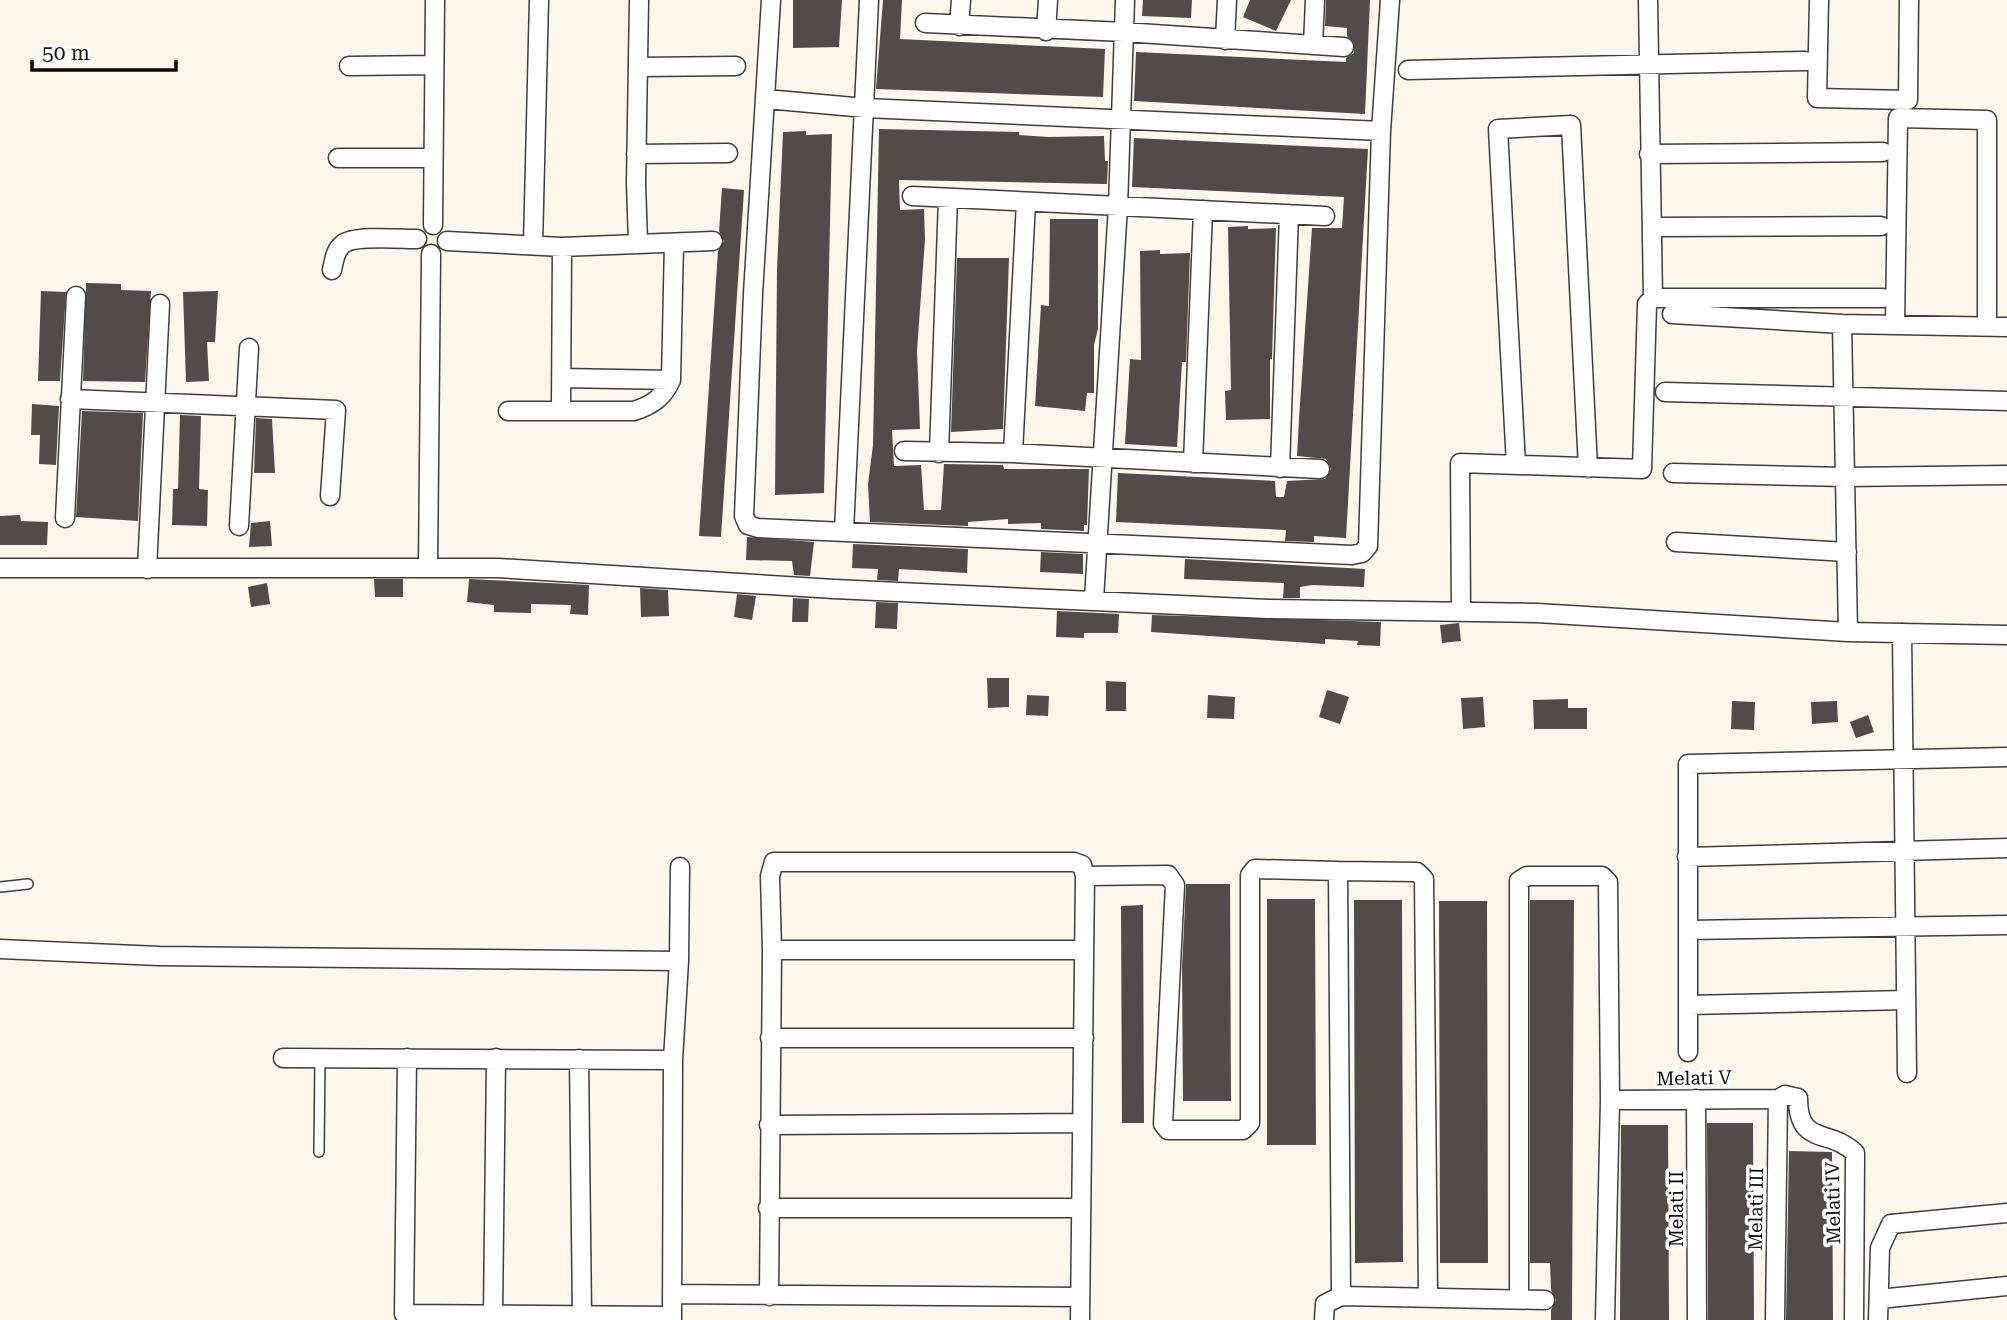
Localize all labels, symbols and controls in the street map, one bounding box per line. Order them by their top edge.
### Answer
scale bar [32,28,175,72]
text: 50 m [42,41,90,65]
street label: Melati V [1656,1066,1733,1090]
street label: Melati IV [1821,1161,1845,1244]
street label: Melati III [1744,1167,1768,1251]
street label: Melati II [1665,1171,1688,1247]

